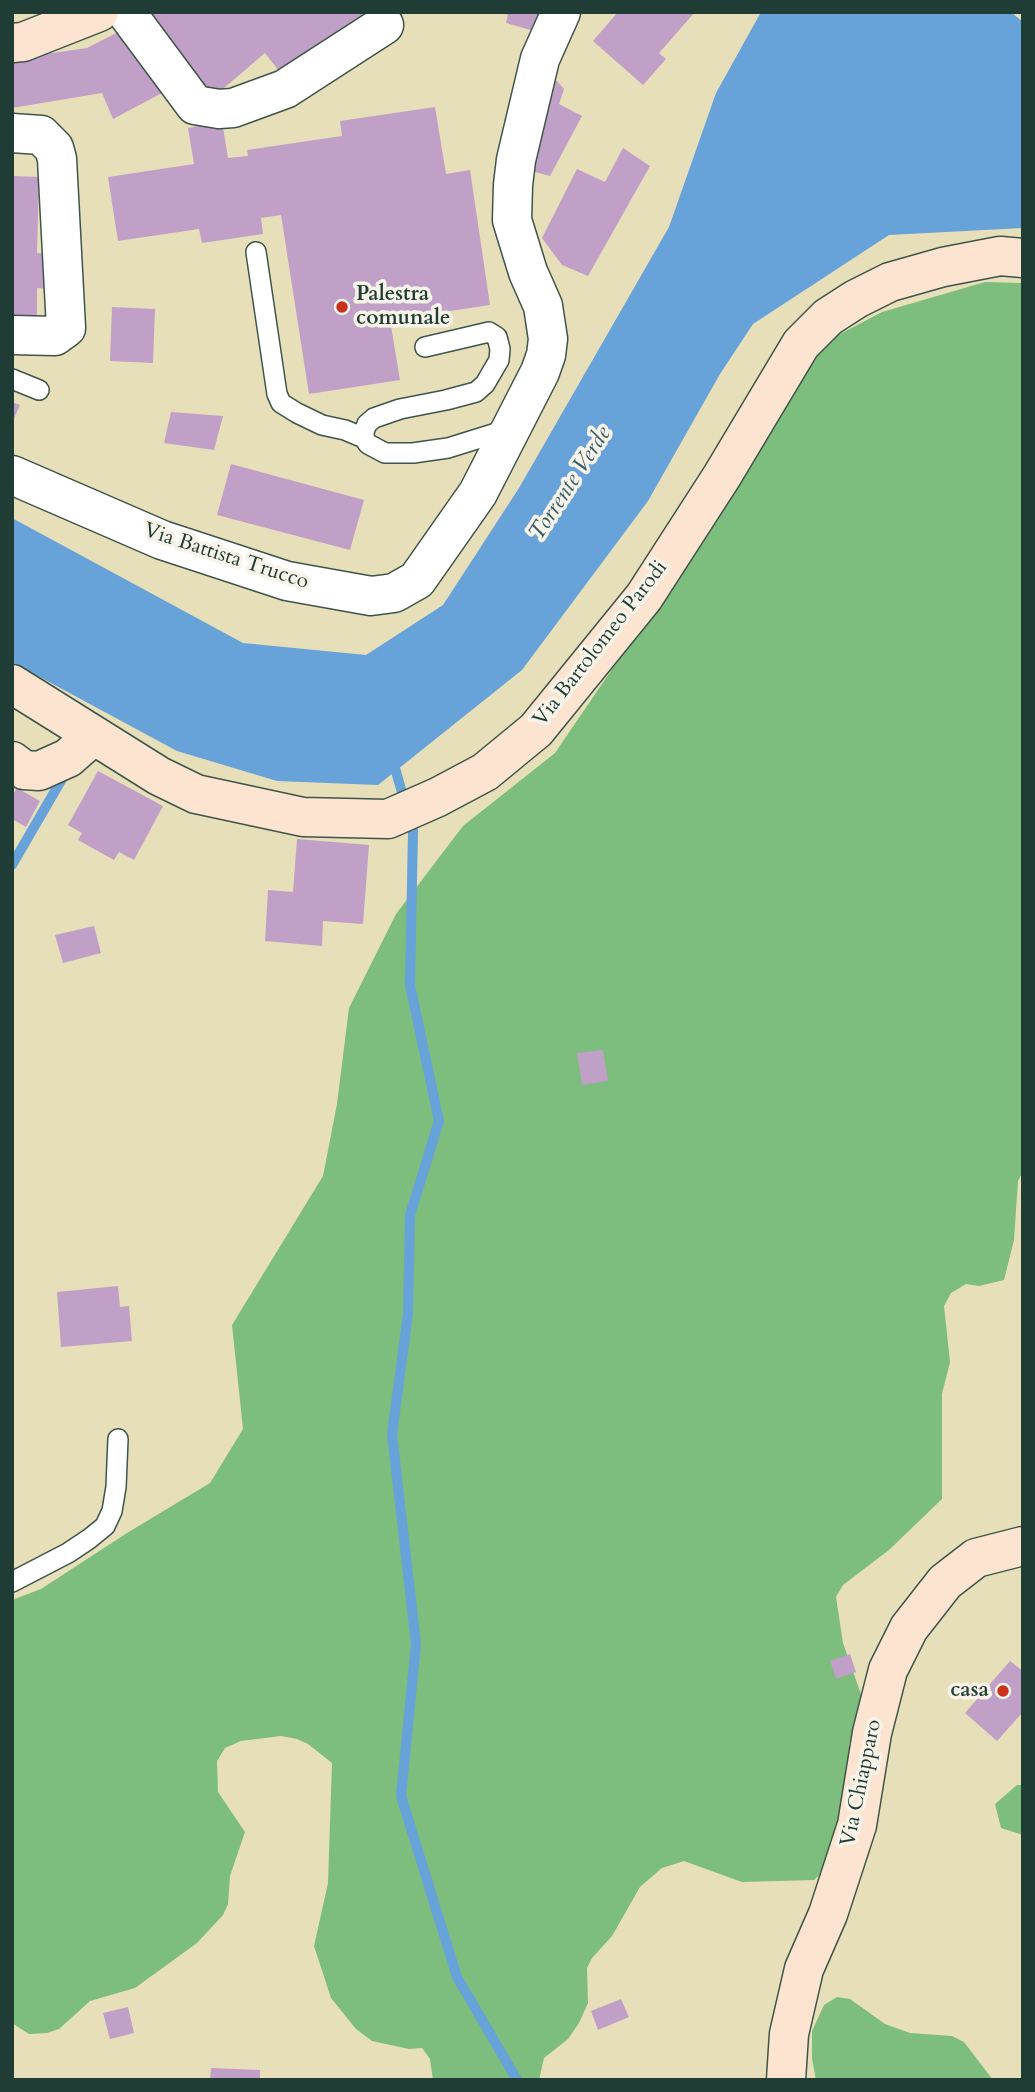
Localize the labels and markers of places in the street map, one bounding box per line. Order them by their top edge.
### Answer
place label: Palestra comunale [356,282,450,332]
marker: Palestra comunale [334,299,350,315]
place label: casa [950,1678,989,1704]
marker: casa [995,1683,1011,1699]

